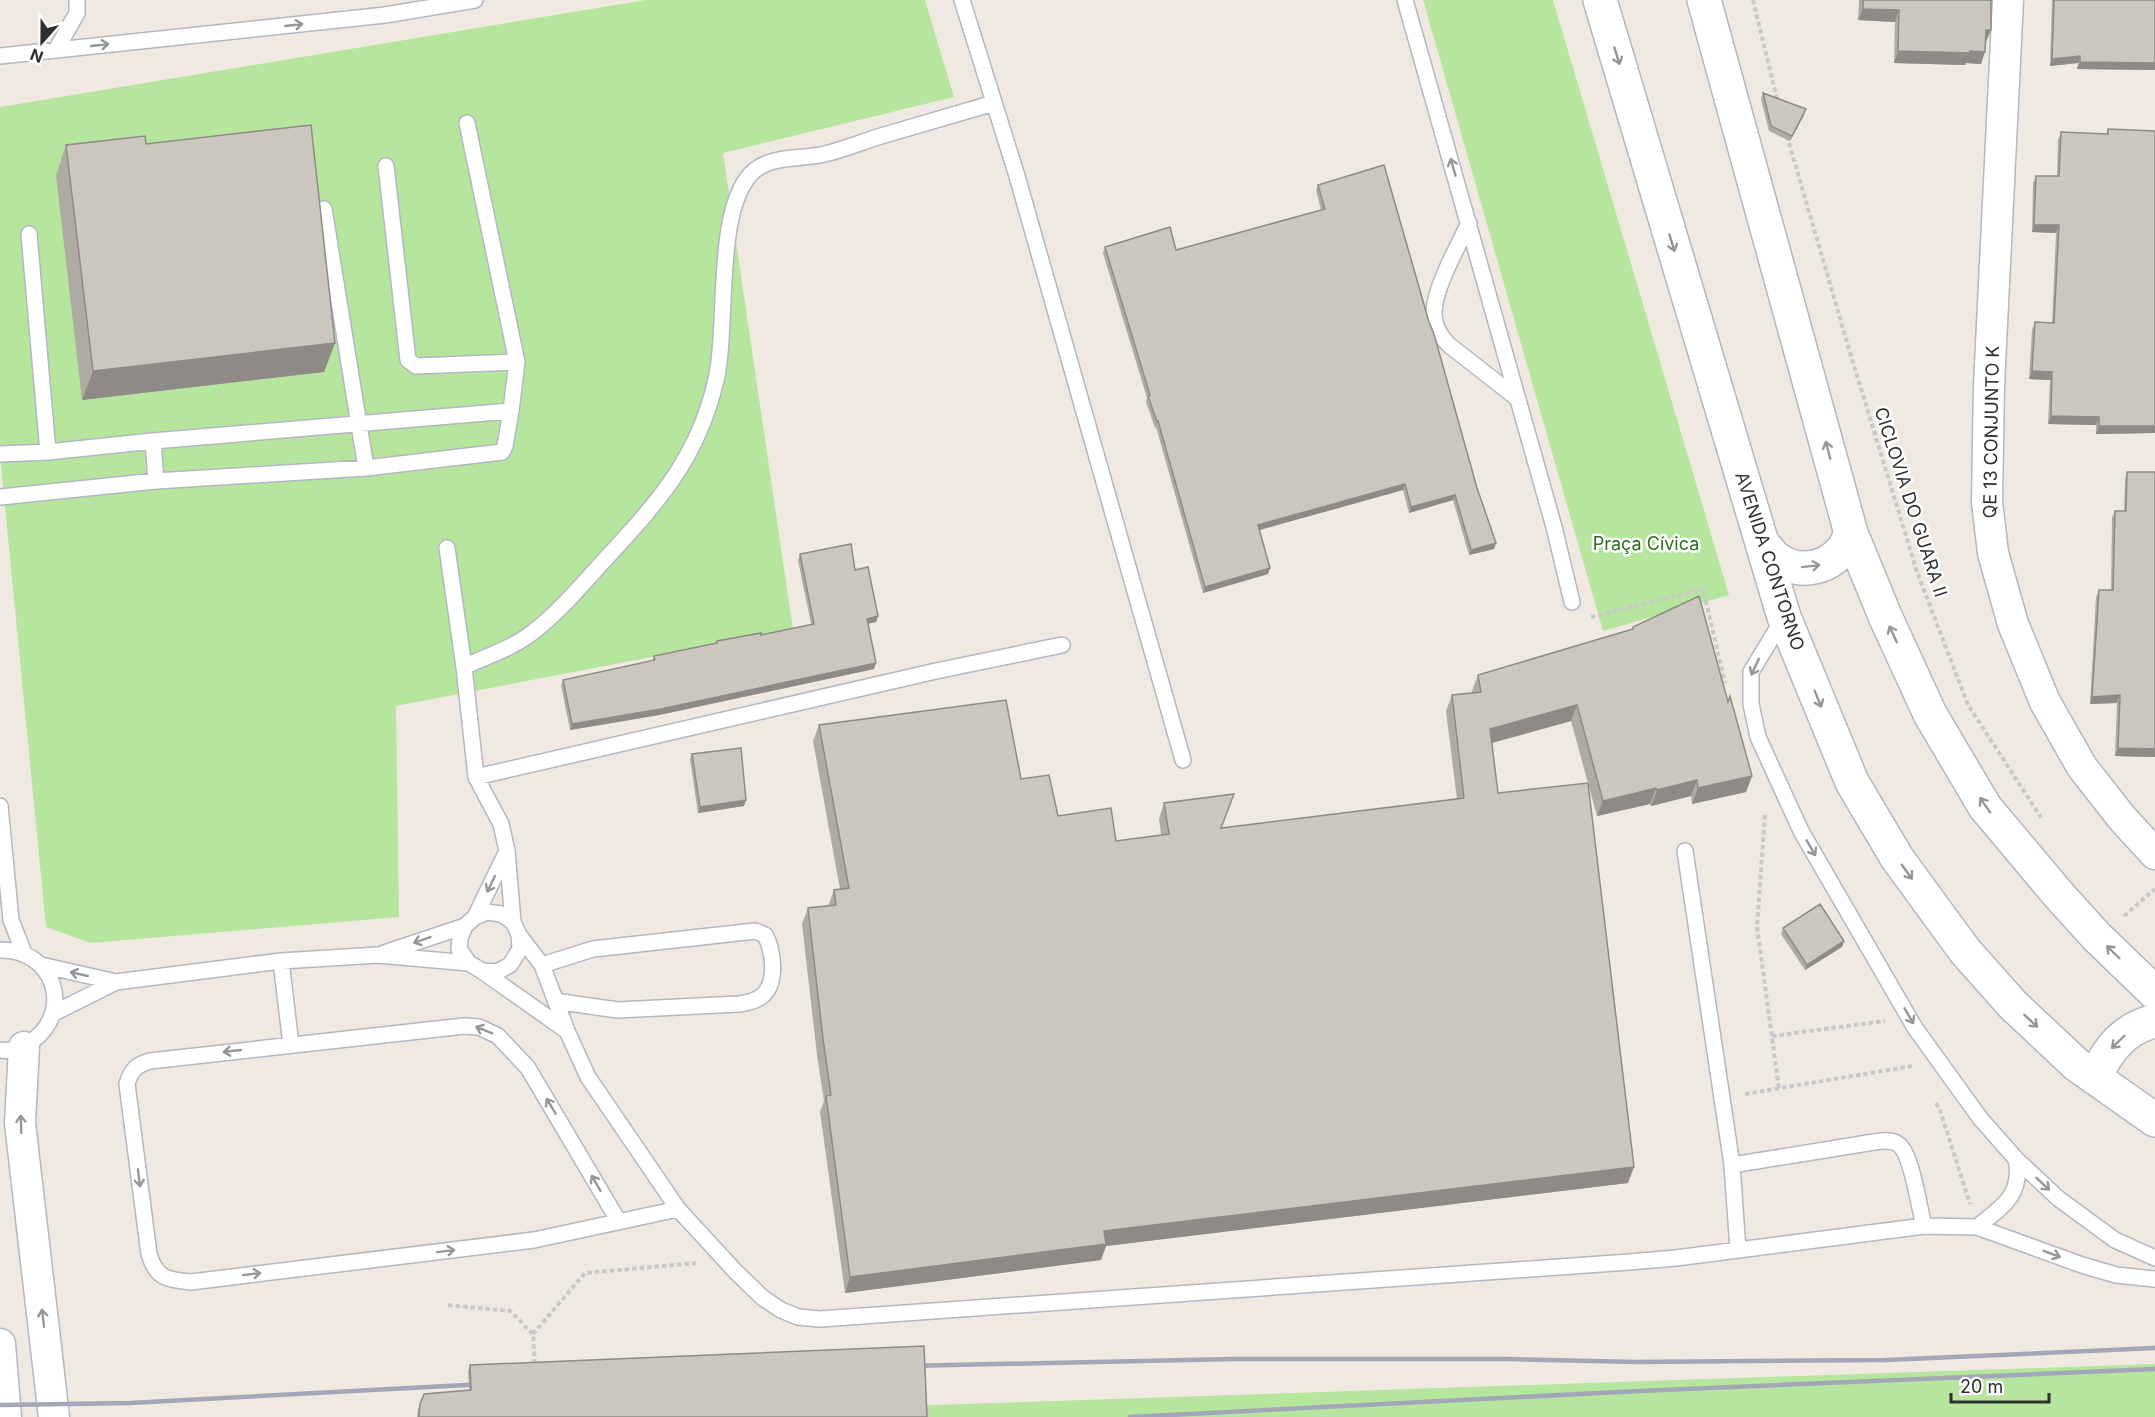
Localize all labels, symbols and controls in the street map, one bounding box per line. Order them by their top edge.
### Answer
north arrow [12,12,72,72]
one-way arrow [283,19,303,30]
one-way arrow [89,39,109,50]
text: N [27,44,46,68]
one-way arrow [1612,46,1623,65]
one-way arrow [1446,158,1458,177]
one-way arrow [1668,233,1679,252]
street label: QE 13 CONJUNTO K [1979,345,2003,519]
street label: CICLOVIA DO GUARA II [1870,405,1952,599]
one-way arrow [1822,441,1833,460]
street label: AVENIDA CONTORNO [1731,469,1809,653]
park label: Praça Cívica [1593,533,1699,554]
one-way arrow [1801,561,1820,572]
one-way arrow [1887,625,1899,643]
one-way arrow [1749,657,1760,675]
one-way arrow [1813,689,1824,708]
one-way arrow [1979,798,1991,814]
one-way arrow [1805,839,1817,856]
one-way arrow [1900,863,1913,879]
one-way arrow [484,874,496,892]
one-way arrow [413,936,431,947]
one-way arrow [2106,945,2121,960]
one-way arrow [70,967,89,979]
one-way arrow [1904,1007,1915,1025]
one-way arrow [2023,1014,2038,1028]
one-way arrow [476,1024,494,1035]
one-way arrow [2111,1035,2126,1049]
one-way arrow [223,1046,243,1057]
one-way arrow [544,1098,556,1115]
one-way arrow [15,1115,26,1135]
one-way arrow [134,1167,145,1187]
one-way arrow [590,1175,602,1192]
one-way arrow [2036,1177,2051,1192]
one-way arrow [435,1245,455,1256]
one-way arrow [2042,1249,2061,1260]
one-way arrow [242,1269,261,1280]
one-way arrow [37,1308,48,1328]
scale bar [1951,1366,2048,1404]
text: 20 m [1960,1376,2003,1397]

